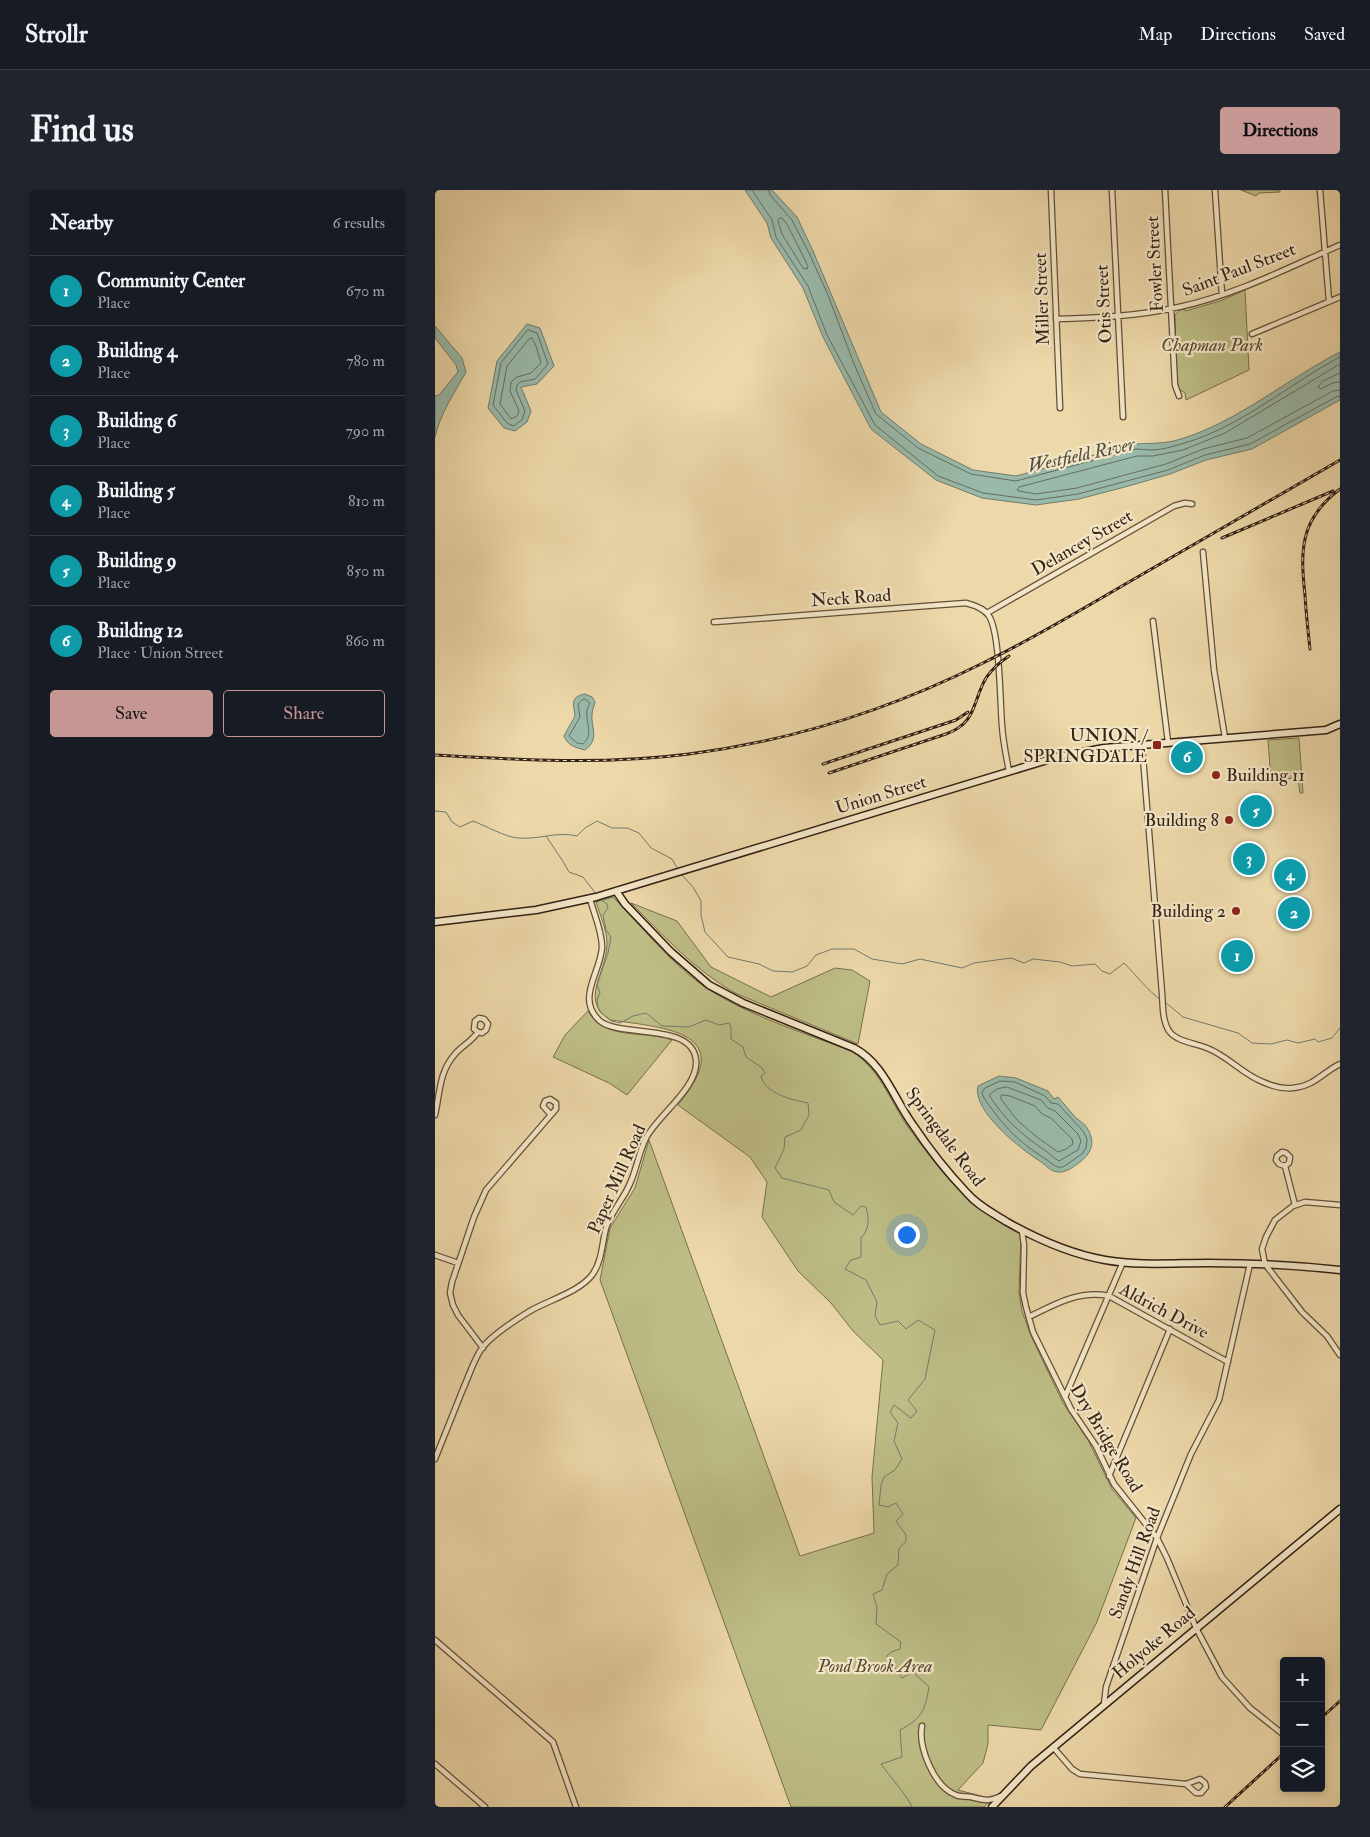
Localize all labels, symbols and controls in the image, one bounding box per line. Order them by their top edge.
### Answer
text: Strollr [25,19,88,50]
text: Map [1139,23,1172,46]
text: Directions [1200,23,1276,46]
text: Saved [1304,23,1345,46]
button: Directions [1220,107,1340,154]
text: Find us [30,108,134,152]
text: Nearby [50,209,113,236]
text: 6 results [333,213,385,233]
street label: Fowler Street [1141,215,1169,313]
street label: Saint Paul Street [1179,238,1299,302]
street label: Miller Street [1029,252,1055,346]
street label: Otis Street [1090,264,1118,344]
text: Community Center [97,269,245,293]
text: 1 [63,281,69,301]
text: 670 m [346,281,385,301]
text: Place [97,293,130,313]
park label: Chapman Park [1161,334,1263,357]
text: Building 4 [97,339,177,363]
text: 2 [62,351,70,371]
text: 780 m [346,351,385,371]
text: Place [97,363,130,383]
text: Building 6 [97,409,176,433]
text: 3 [63,421,69,441]
text: 790 m [345,421,385,441]
water label: Westfield River [1025,432,1138,478]
text: Place [97,433,130,453]
text: Building 5 [97,479,175,503]
text: 4 [62,491,70,511]
text: 810 m [348,491,385,511]
text: Place [97,503,130,523]
street label: Delancey Street [1027,505,1137,581]
text: Building 9 [97,549,176,573]
text: 5 [62,561,70,581]
text: 850 m [347,561,385,581]
text: Place [97,573,130,593]
street label: Neck Road [810,584,892,612]
text: Building 12 [97,619,183,643]
text: 6 [62,631,70,651]
text: 860 m [345,631,385,651]
text: Place · Union Street [97,643,223,663]
button: Save [50,690,213,737]
button: Share [223,690,385,737]
place label: UNION / SPRINGDALE [1023,724,1149,768]
pin: 6 [1171,738,1203,776]
marker: UNION / SPRINGDALE [1151,739,1163,751]
place label: Building 11 [1226,764,1305,787]
marker: Building 11 [1210,769,1222,781]
street label: Union Street [833,770,929,820]
pin: 5 [1240,792,1272,830]
place label: Building 8 [1145,809,1219,832]
marker: Building 8 [1223,814,1235,826]
pin: 3 [1233,840,1265,878]
pin: 4 [1274,856,1306,894]
pin: 2 [1278,894,1310,932]
place label: Building 2 [1151,900,1226,923]
marker: Building 2 [1230,905,1242,917]
pin: 1 [1221,937,1253,975]
street label: Springdale Road [900,1083,990,1191]
street label: Paper Mill Road [583,1121,651,1237]
your location [894,1222,920,1248]
street label: Aldrich Drive [1114,1277,1213,1344]
street label: Dry Bridge Road [1065,1379,1148,1497]
street label: Sandy Hill Road [1104,1504,1166,1622]
street label: Holyoke Road [1108,1602,1200,1684]
park label: Pond Brook Area [817,1655,932,1678]
map controls [1280,1657,1325,1792]
button: + [1280,1657,1325,1702]
button: − [1280,1702,1325,1747]
button: layers [1280,1747,1325,1792]

